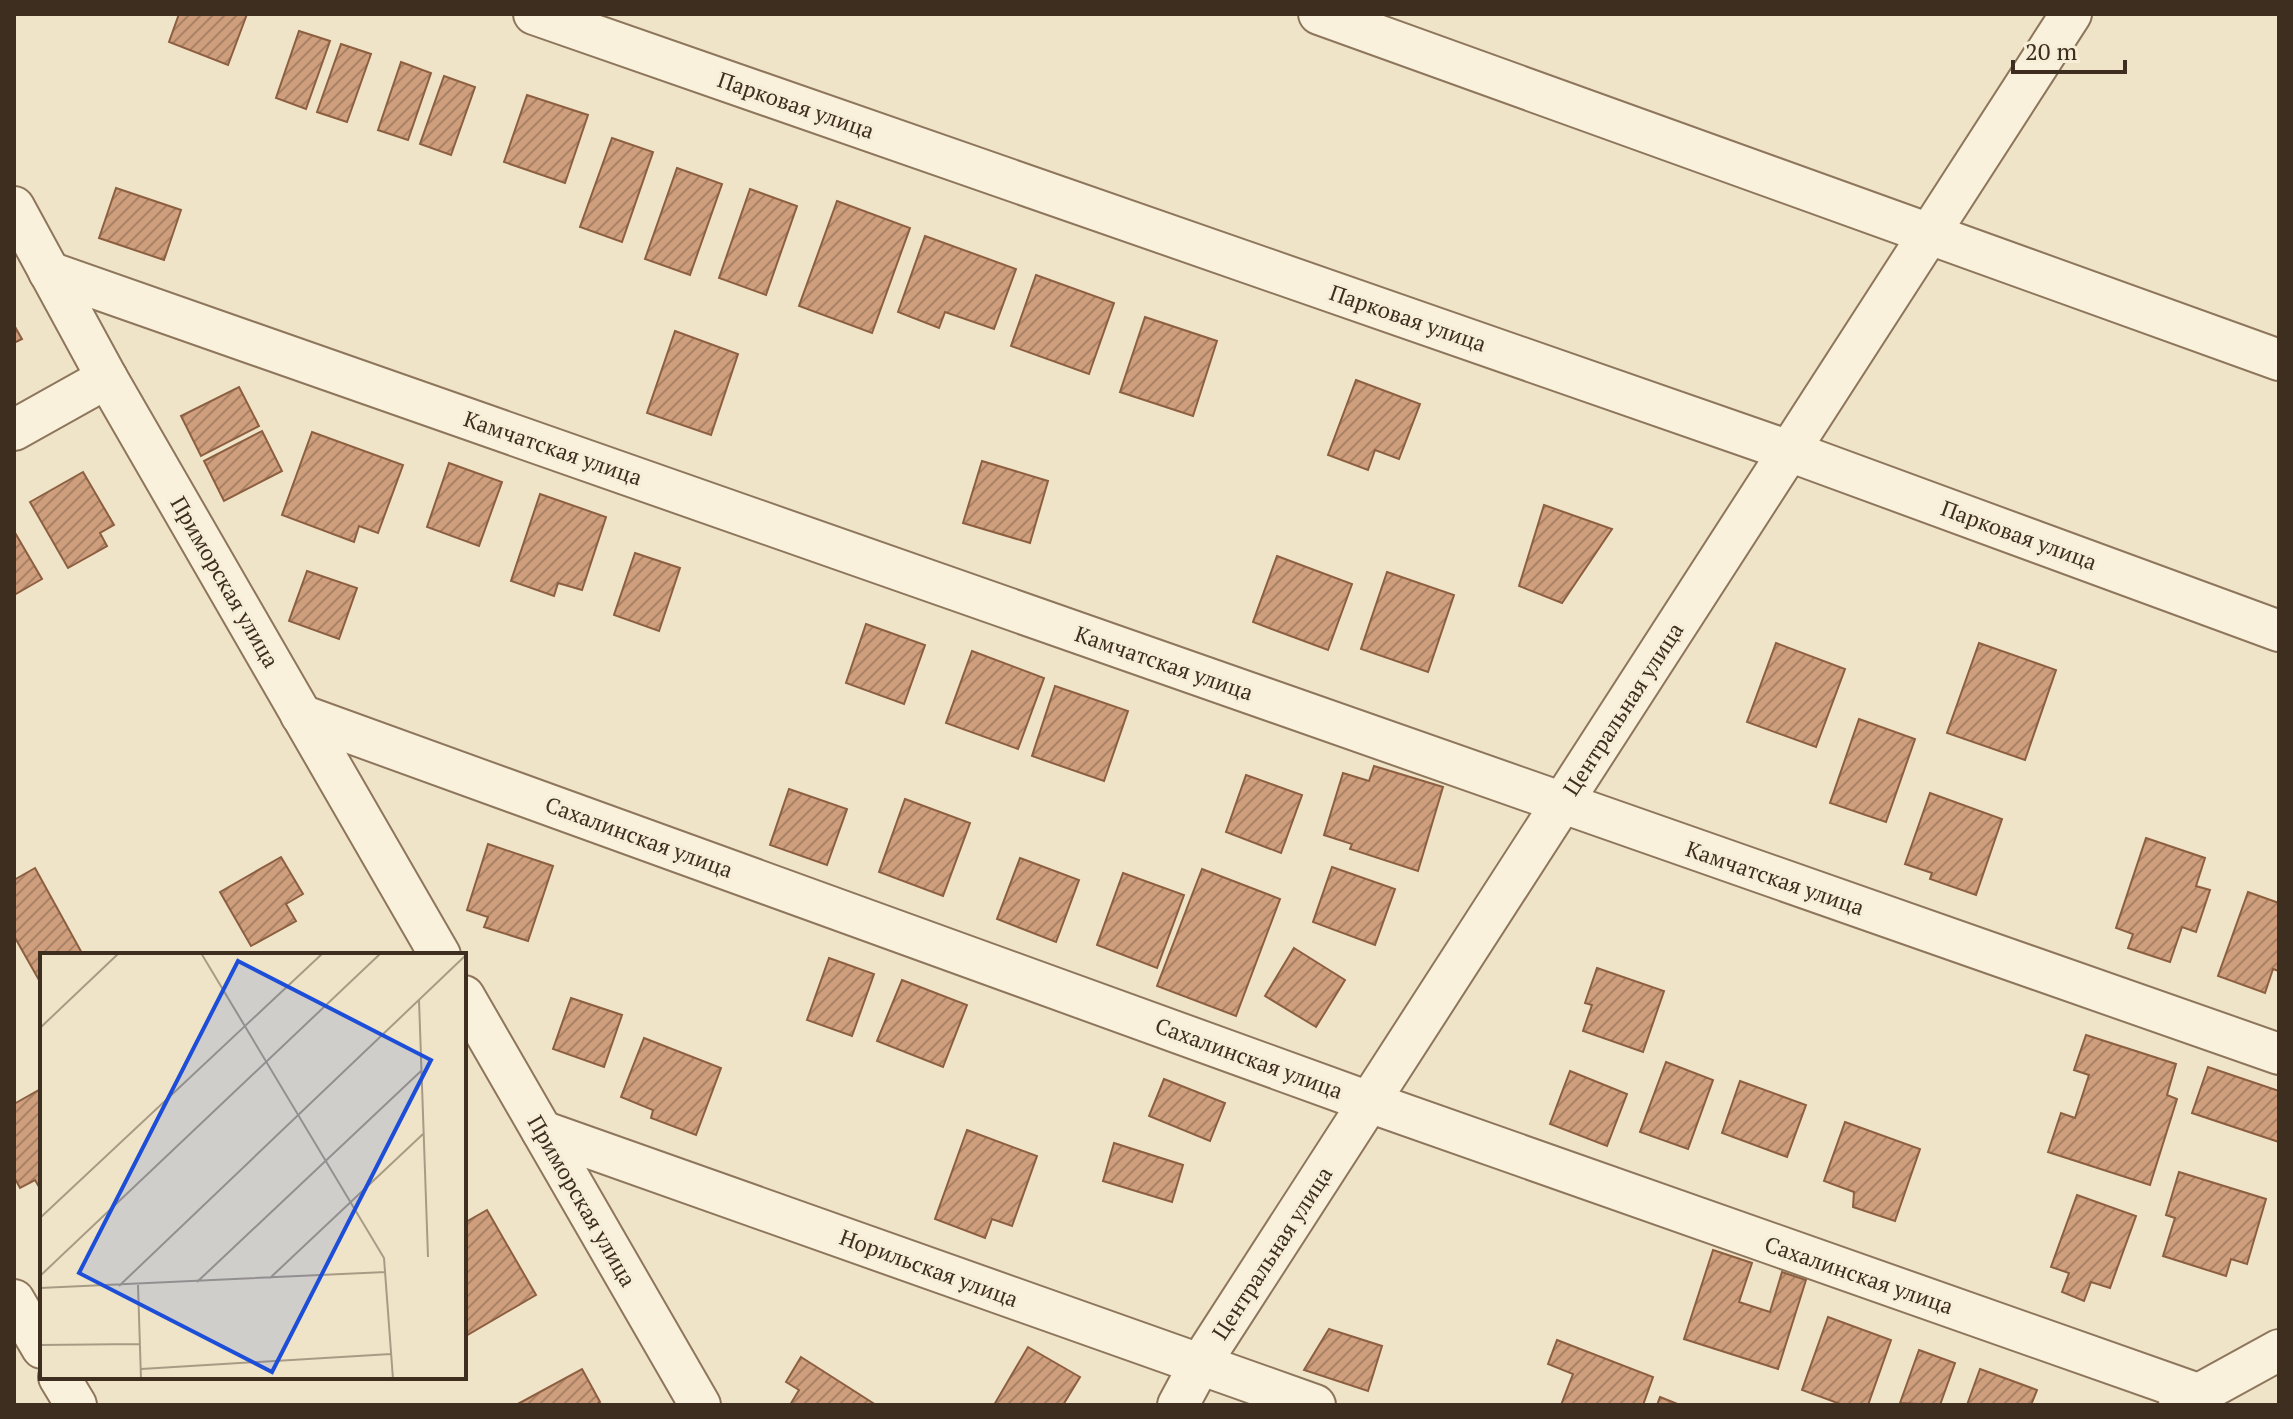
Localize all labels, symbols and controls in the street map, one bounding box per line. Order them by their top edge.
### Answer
scale bar [2013,24,2125,74]
text: 20 m [2025,35,2077,67]
street label: Парковая улица [714,64,878,145]
street label: Парковая улица [1326,277,1490,358]
street label: Камчатская улица [460,403,646,492]
street label: Приморская улица [165,491,286,673]
street label: Парковая улица [1937,493,2101,576]
street label: Центральная улица [1556,617,1689,801]
street label: Камчатская улица [1071,618,1257,707]
street label: Сахалинская улица [541,789,737,884]
street label: Камчатская улица [1682,833,1868,922]
inset map [40,953,466,1379]
street label: Сахалинская улица [1151,1010,1347,1105]
street label: Приморская улица [522,1110,643,1292]
street label: Центральная улица [1205,1161,1338,1345]
street label: Норильская улица [836,1222,1022,1313]
street label: Сахалинская улица [1761,1229,1957,1320]

